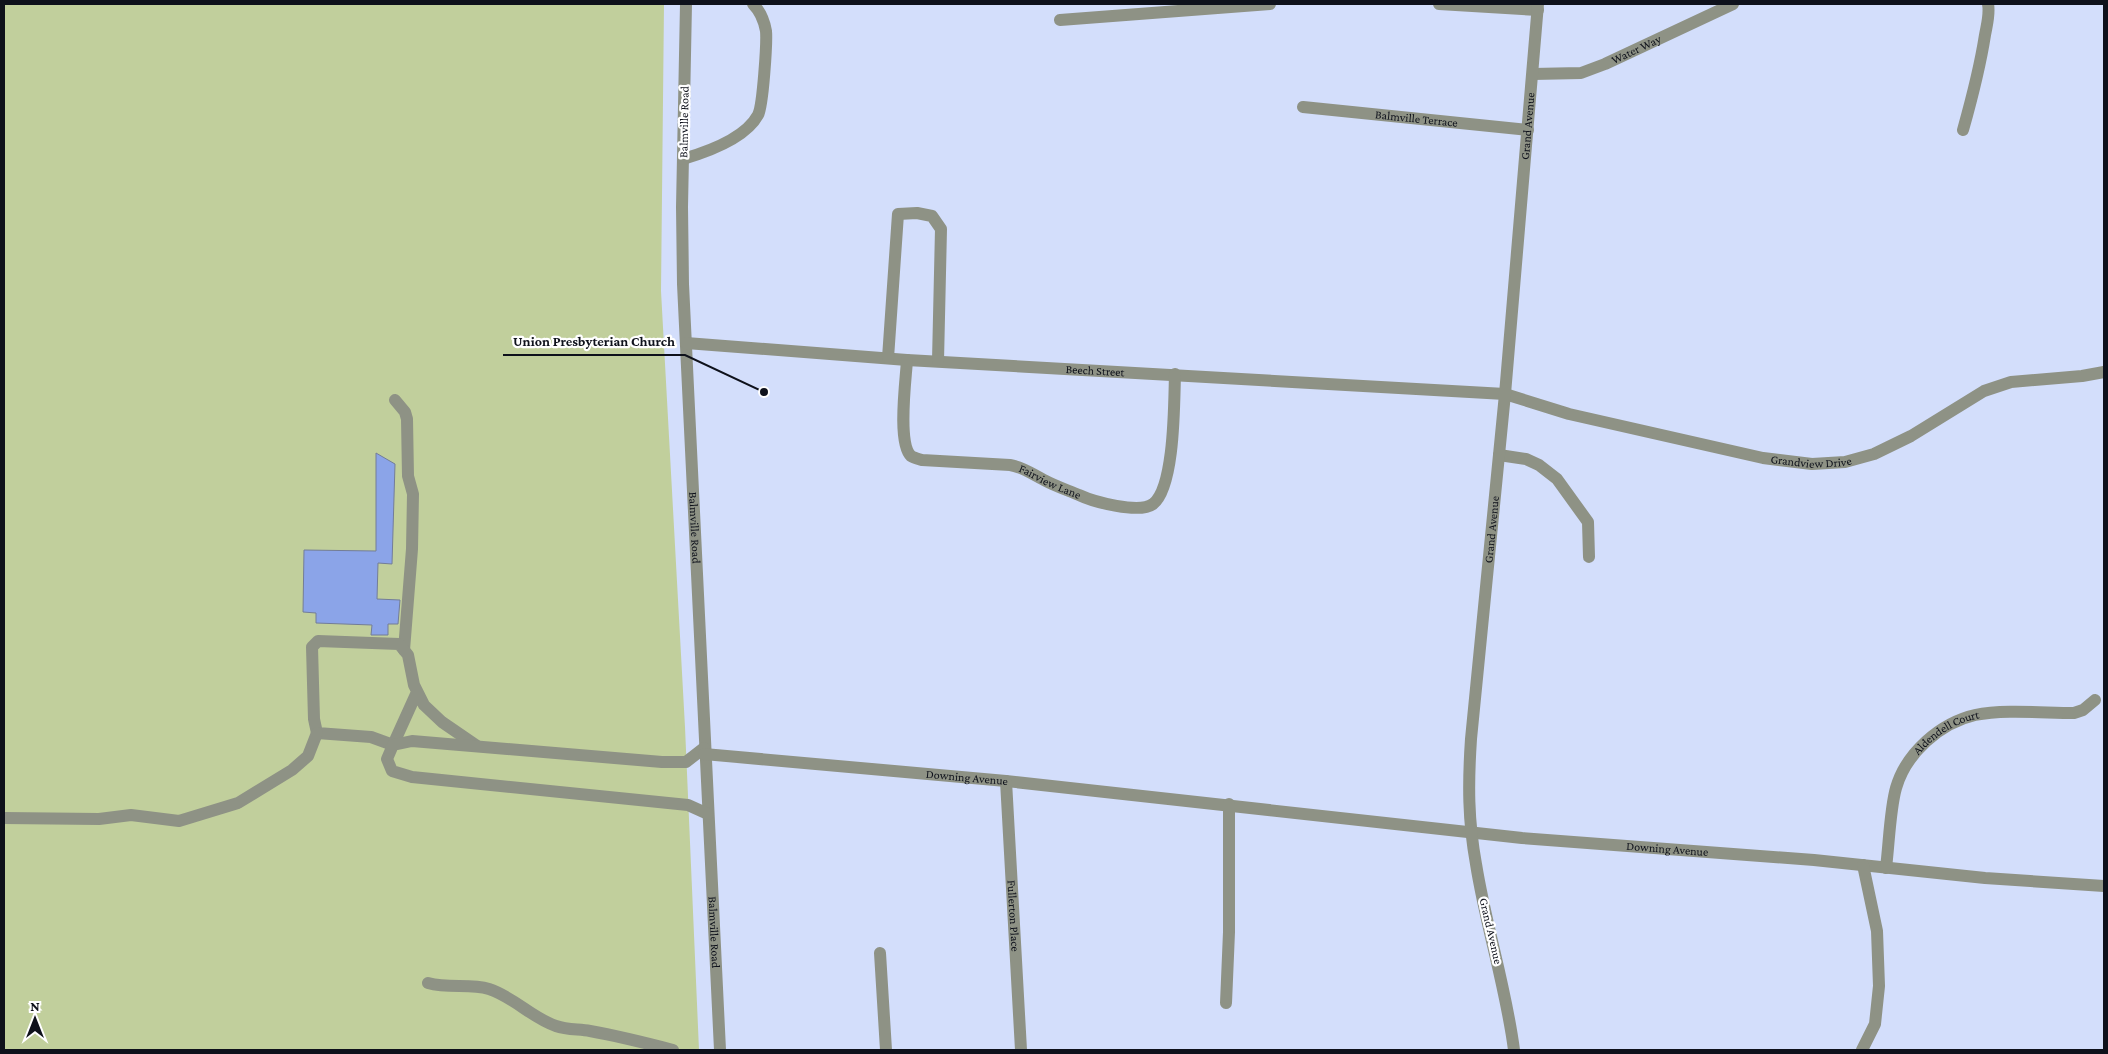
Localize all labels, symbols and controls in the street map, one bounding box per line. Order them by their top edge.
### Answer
street label: Water Way [1609,32,1664,67]
street label: Balmville Road [676,85,692,158]
street label: Grand Avenue [1518,92,1538,160]
street label: Balmville Terrace [1374,107,1458,130]
callout: Union Presbyterian Church [503,326,685,355]
text: Union Presbyterian Church [513,333,675,349]
street label: Beech Street [1065,362,1126,379]
street label: Grandview Drive [1770,452,1853,471]
street label: Fairview Lane [1017,461,1083,502]
street label: Balmville Road [686,491,704,565]
street label: Grand Avenue [1481,495,1502,564]
street label: Aldendell Court [1910,707,1981,757]
street label: Downing Avenue [925,767,1009,788]
street label: Downing Avenue [1626,839,1709,859]
street label: Fullerton Place [1005,880,1022,952]
street label: Balmville Road [706,896,723,969]
street label: Grand Avenue [1477,897,1505,965]
north arrow [10,994,60,1044]
text: N [30,998,40,1014]

